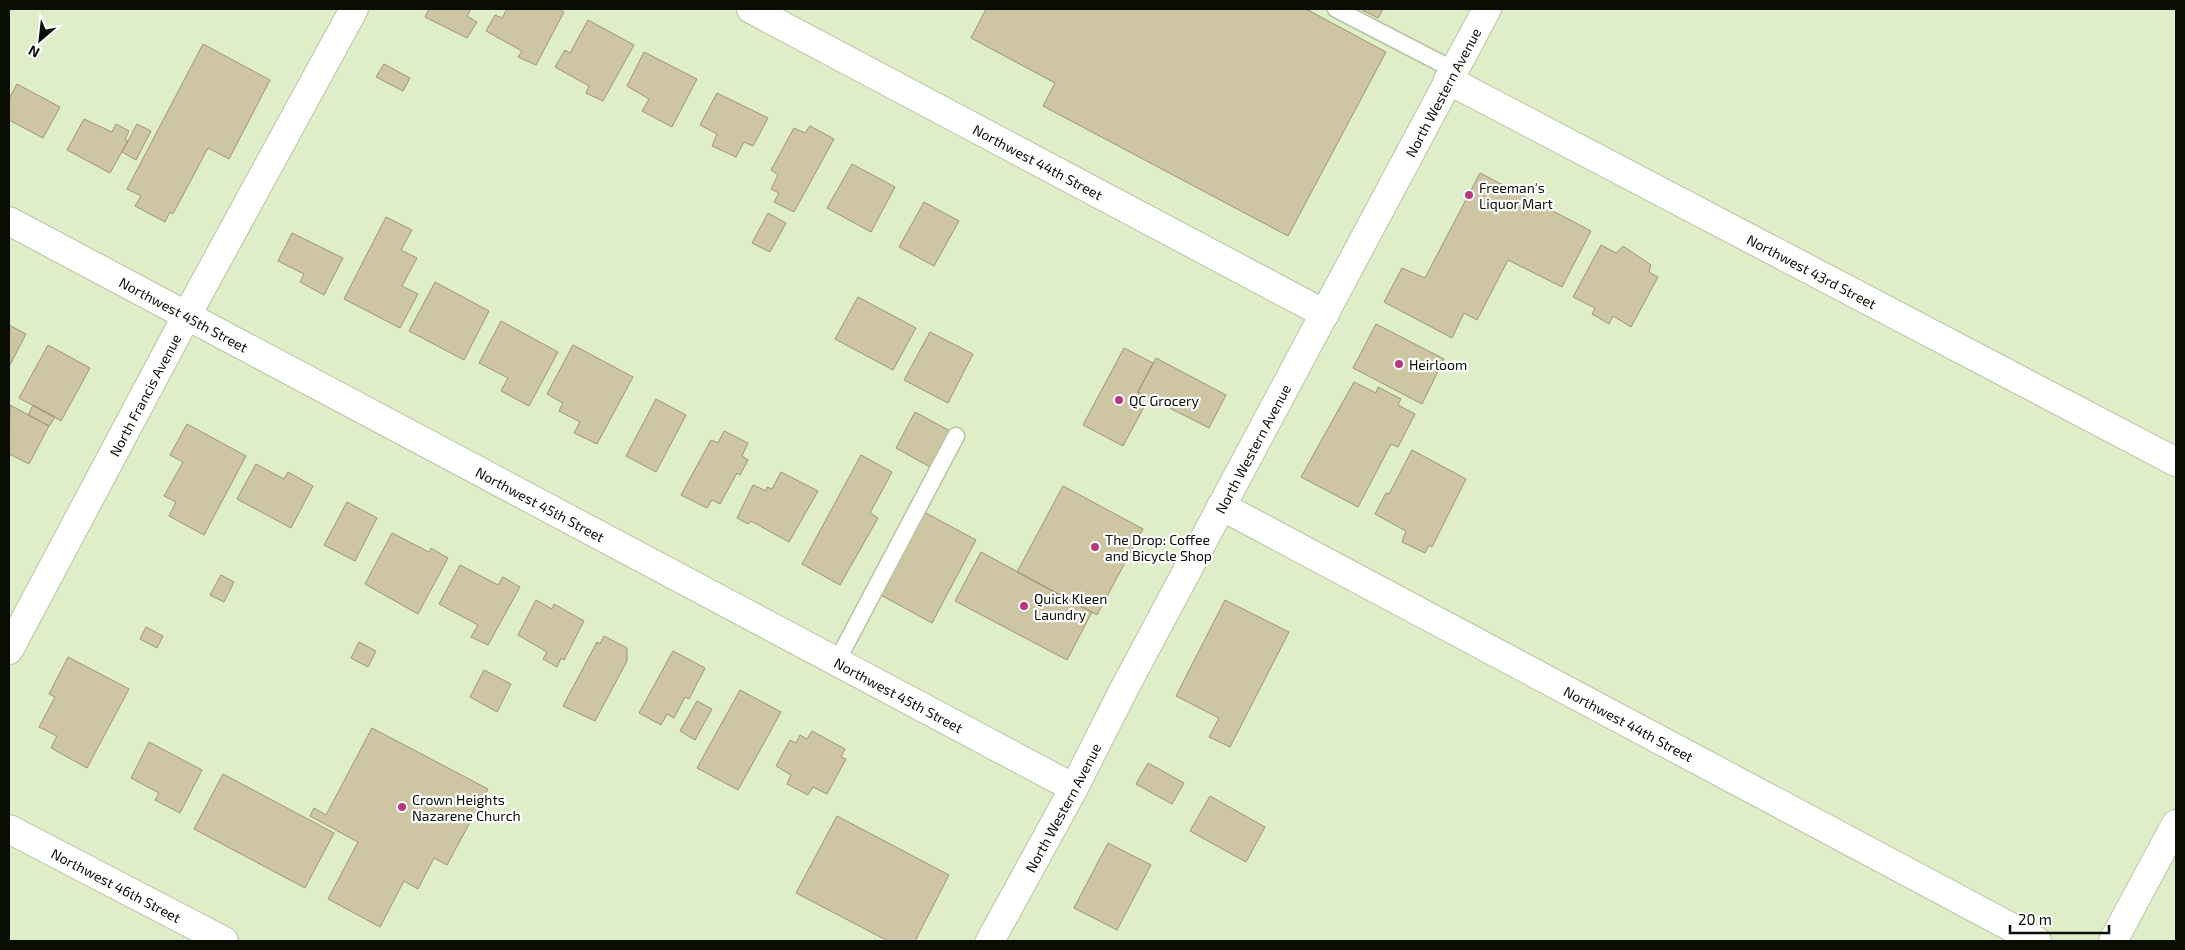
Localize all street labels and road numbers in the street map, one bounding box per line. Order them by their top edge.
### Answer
street label: North Western Avenue [1401,25,1484,160]
street label: Northwest 44th Street [970,120,1106,203]
street label: Northwest 43rd Street [1744,230,1879,312]
street label: Northwest 45th Street [117,273,251,355]
street label: North Francis Avenue [105,331,184,459]
street label: North Western Avenue [1211,381,1294,516]
street label: Northwest 45th Street [473,463,608,545]
street label: Northwest 45th Street [832,654,966,736]
street label: Northwest 44th Street [1561,682,1696,765]
street label: North Western Avenue [1021,740,1104,875]
street label: Northwest 46th Street [49,844,184,926]

